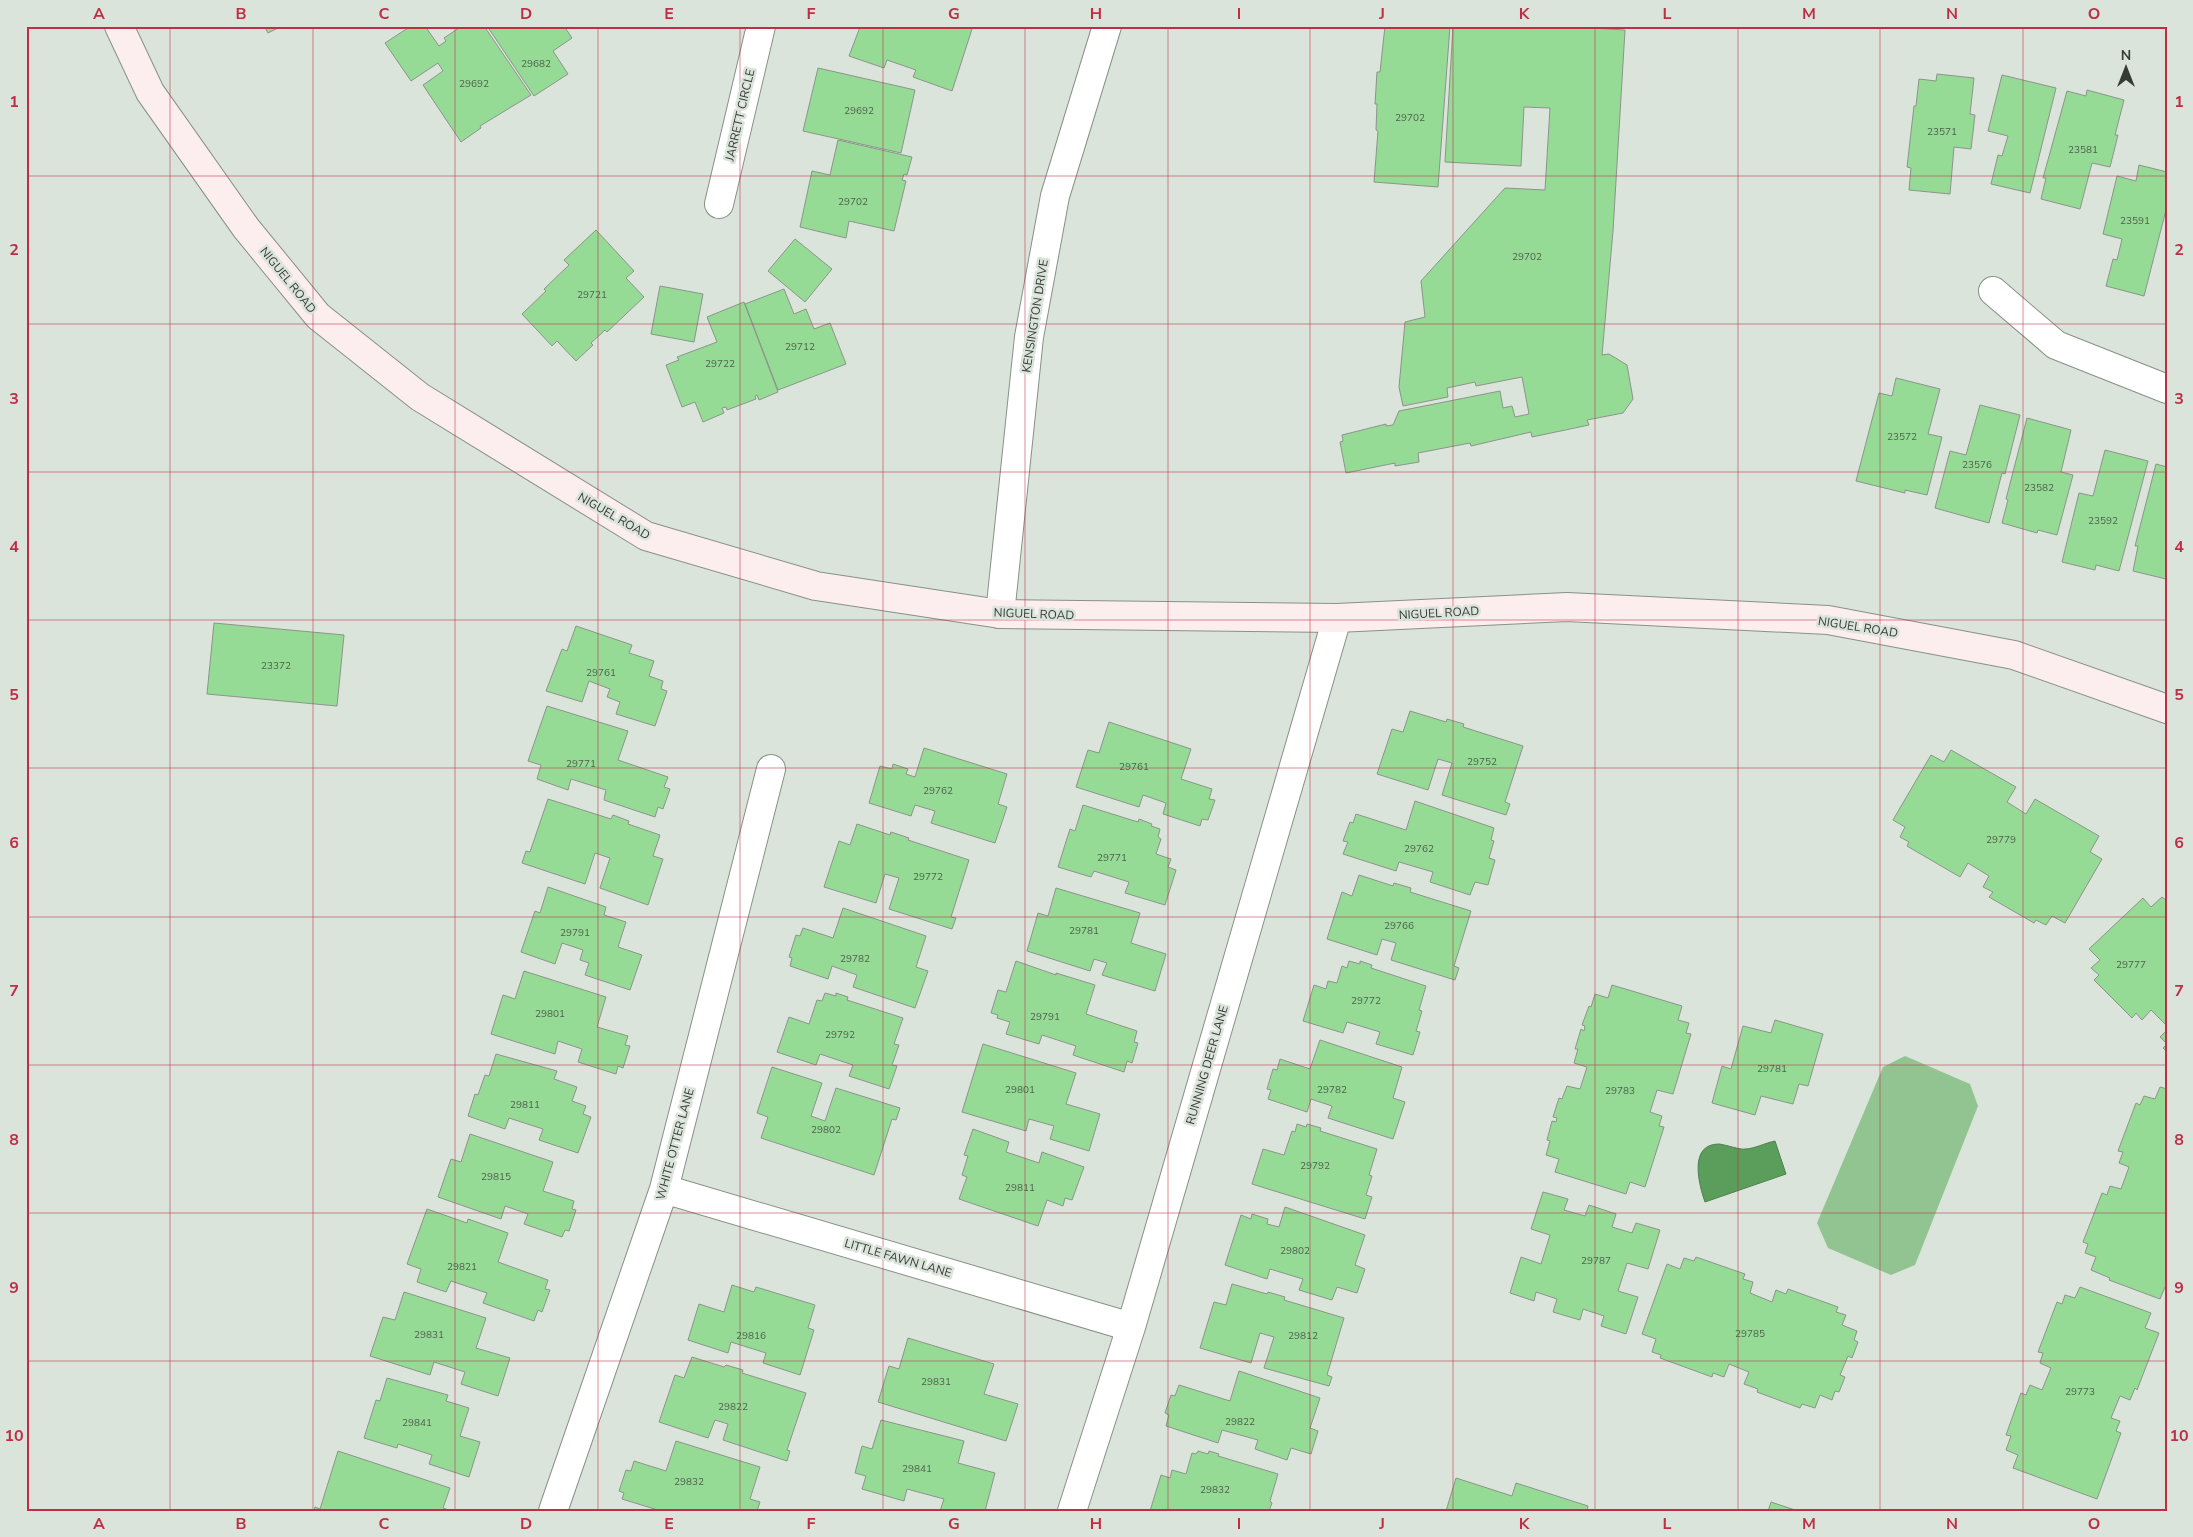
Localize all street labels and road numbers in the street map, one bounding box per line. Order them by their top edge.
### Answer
street label: JARRETT CIRCLE [721,67,758,164]
street label: NIGUEL ROAD [256,244,320,316]
street label: KENSINGTON DRIVE [1018,258,1052,374]
street label: NIGUEL ROAD [575,489,653,543]
street label: NIGUEL ROAD [1398,603,1480,623]
street label: NIGUEL ROAD [993,605,1075,623]
street label: NIGUEL ROAD [1817,613,1899,641]
street label: RUNNING DEER LANE [1182,1004,1232,1126]
street label: WHITE OTTER LANE [652,1086,698,1202]
street label: LITTLE FAWN LANE [843,1235,953,1281]

